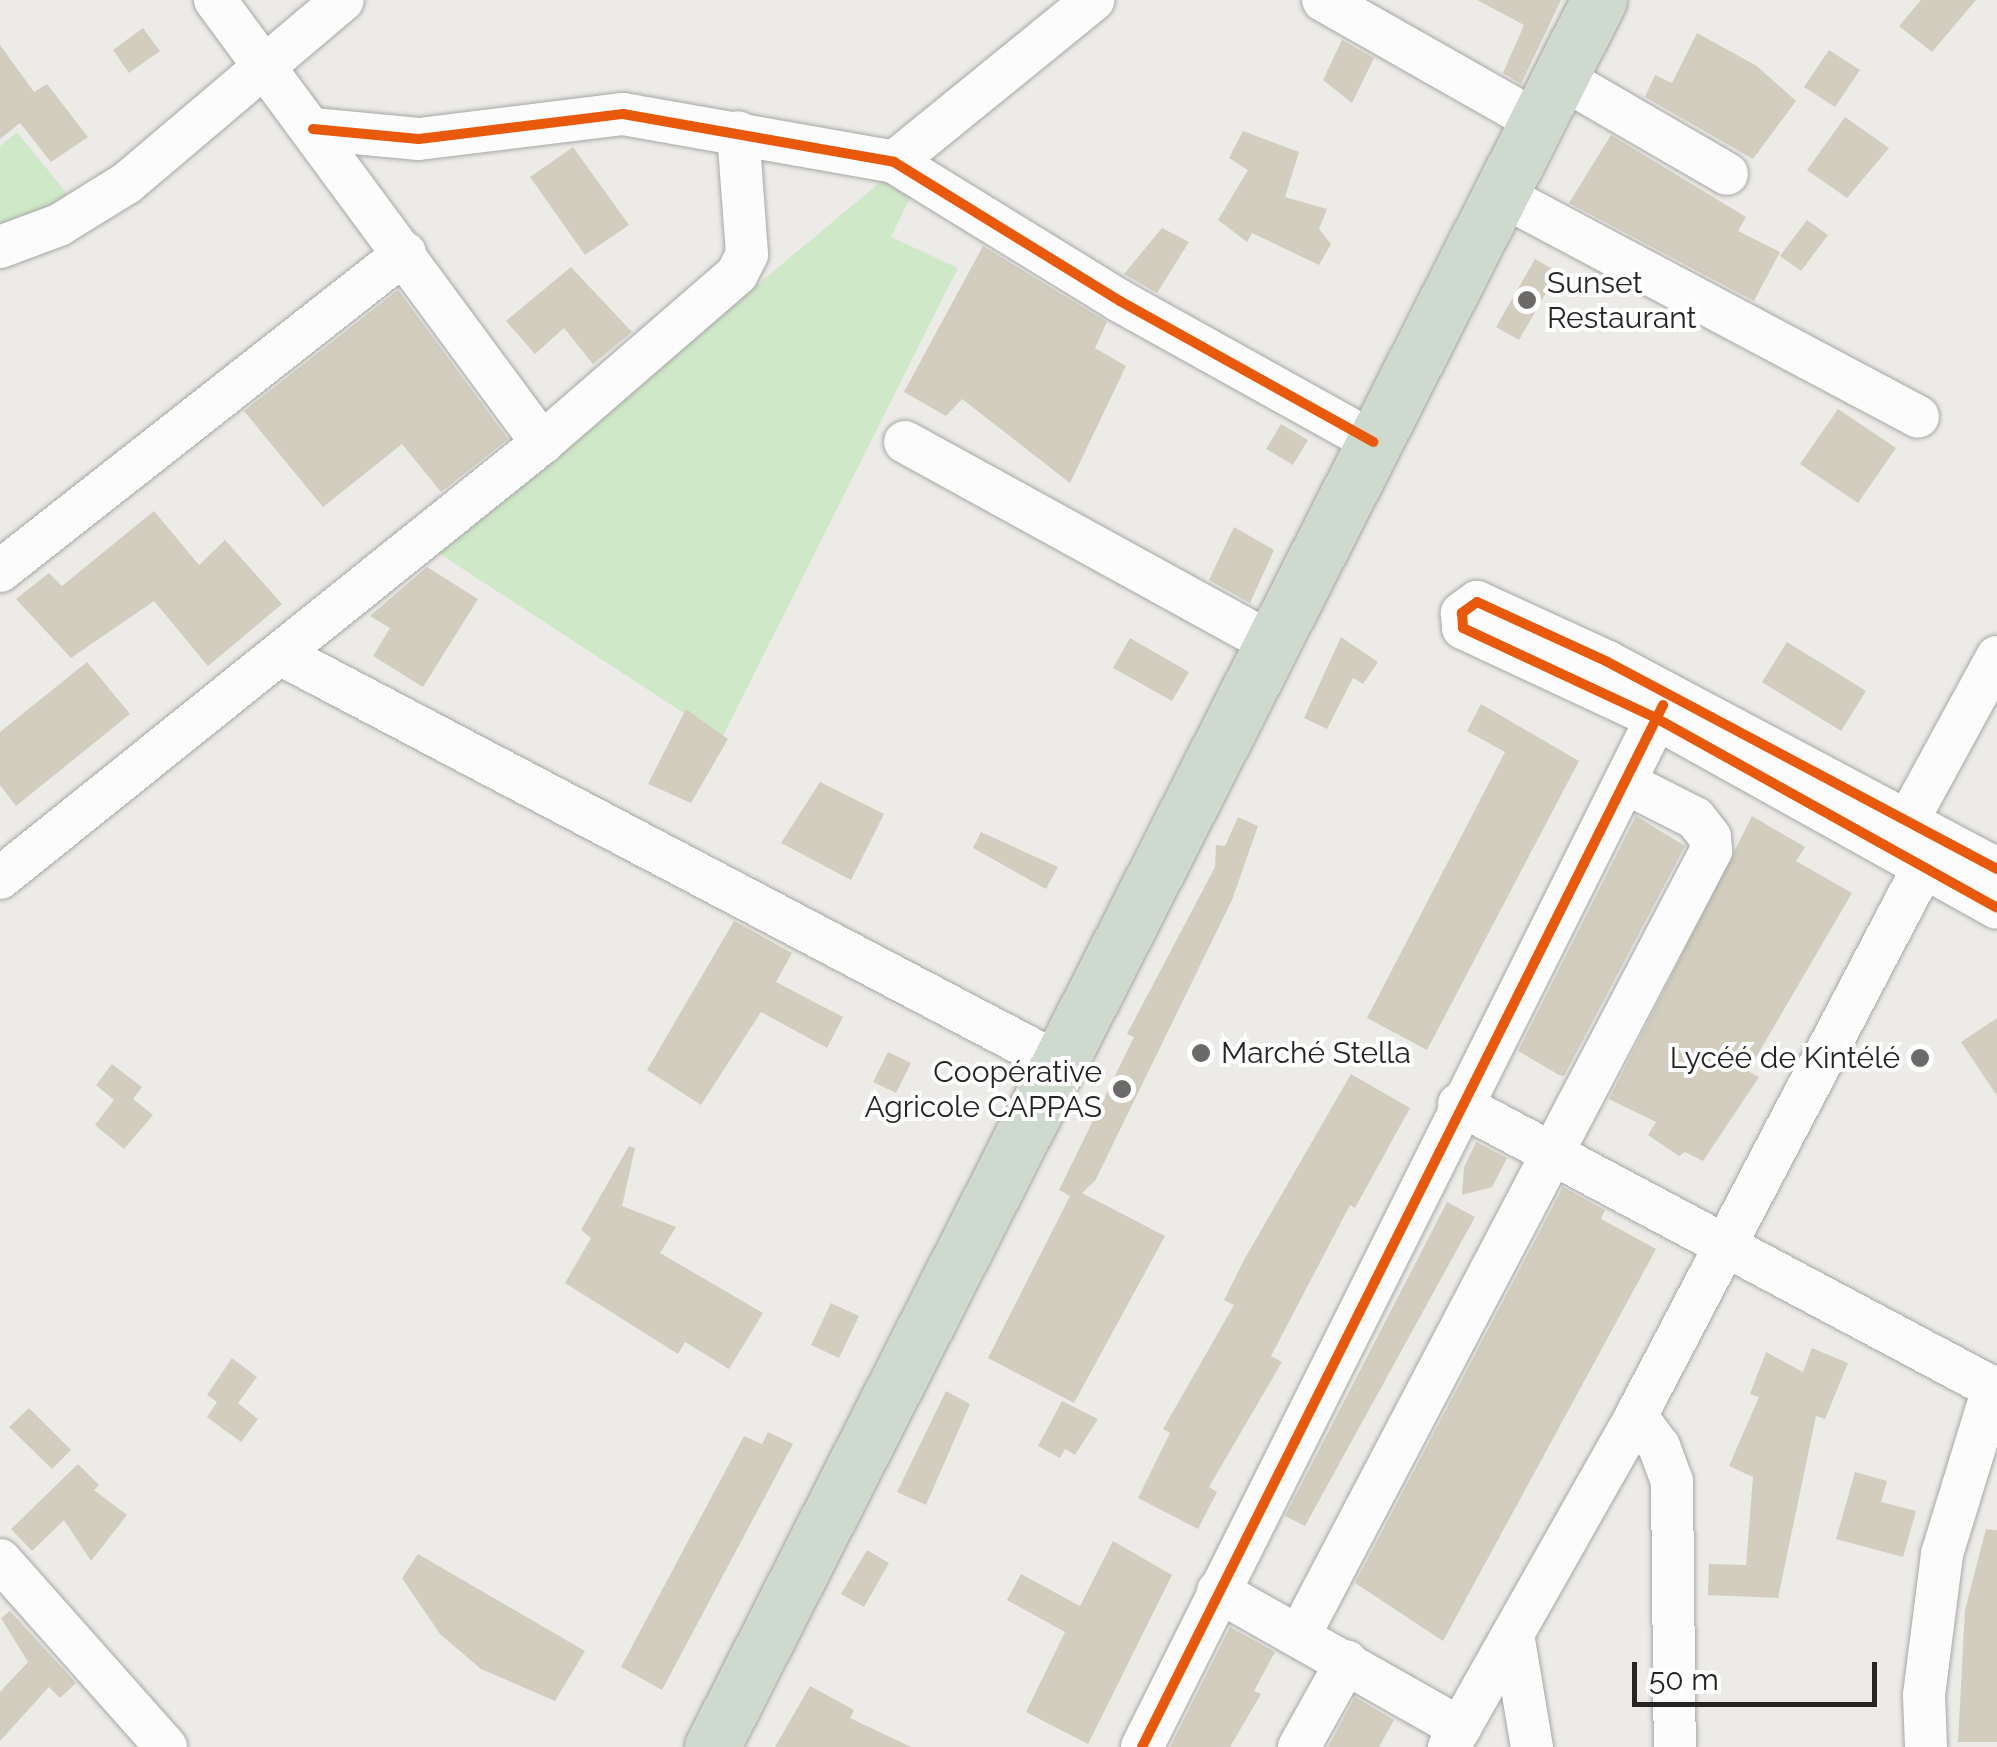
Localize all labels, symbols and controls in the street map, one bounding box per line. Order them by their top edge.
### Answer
place label: Sunset Restaurant [1547,265,1697,336]
marker: Sunset Restaurant [1516,289,1538,311]
place label: Marché Stella [1221,1035,1411,1071]
place label: Lycéé de Kintélé [1670,1040,1900,1076]
marker: Marché Stella [1190,1042,1212,1064]
marker: Lycéé de Kintélé [1909,1047,1931,1069]
place label: Coopérative Agricole CAPPAS [864,1054,1102,1124]
marker: Coopérative Agricole CAPPAS [1111,1078,1133,1100]
scale bar [1637,1642,1882,1704]
text: 50 m [1649,1662,1719,1697]

